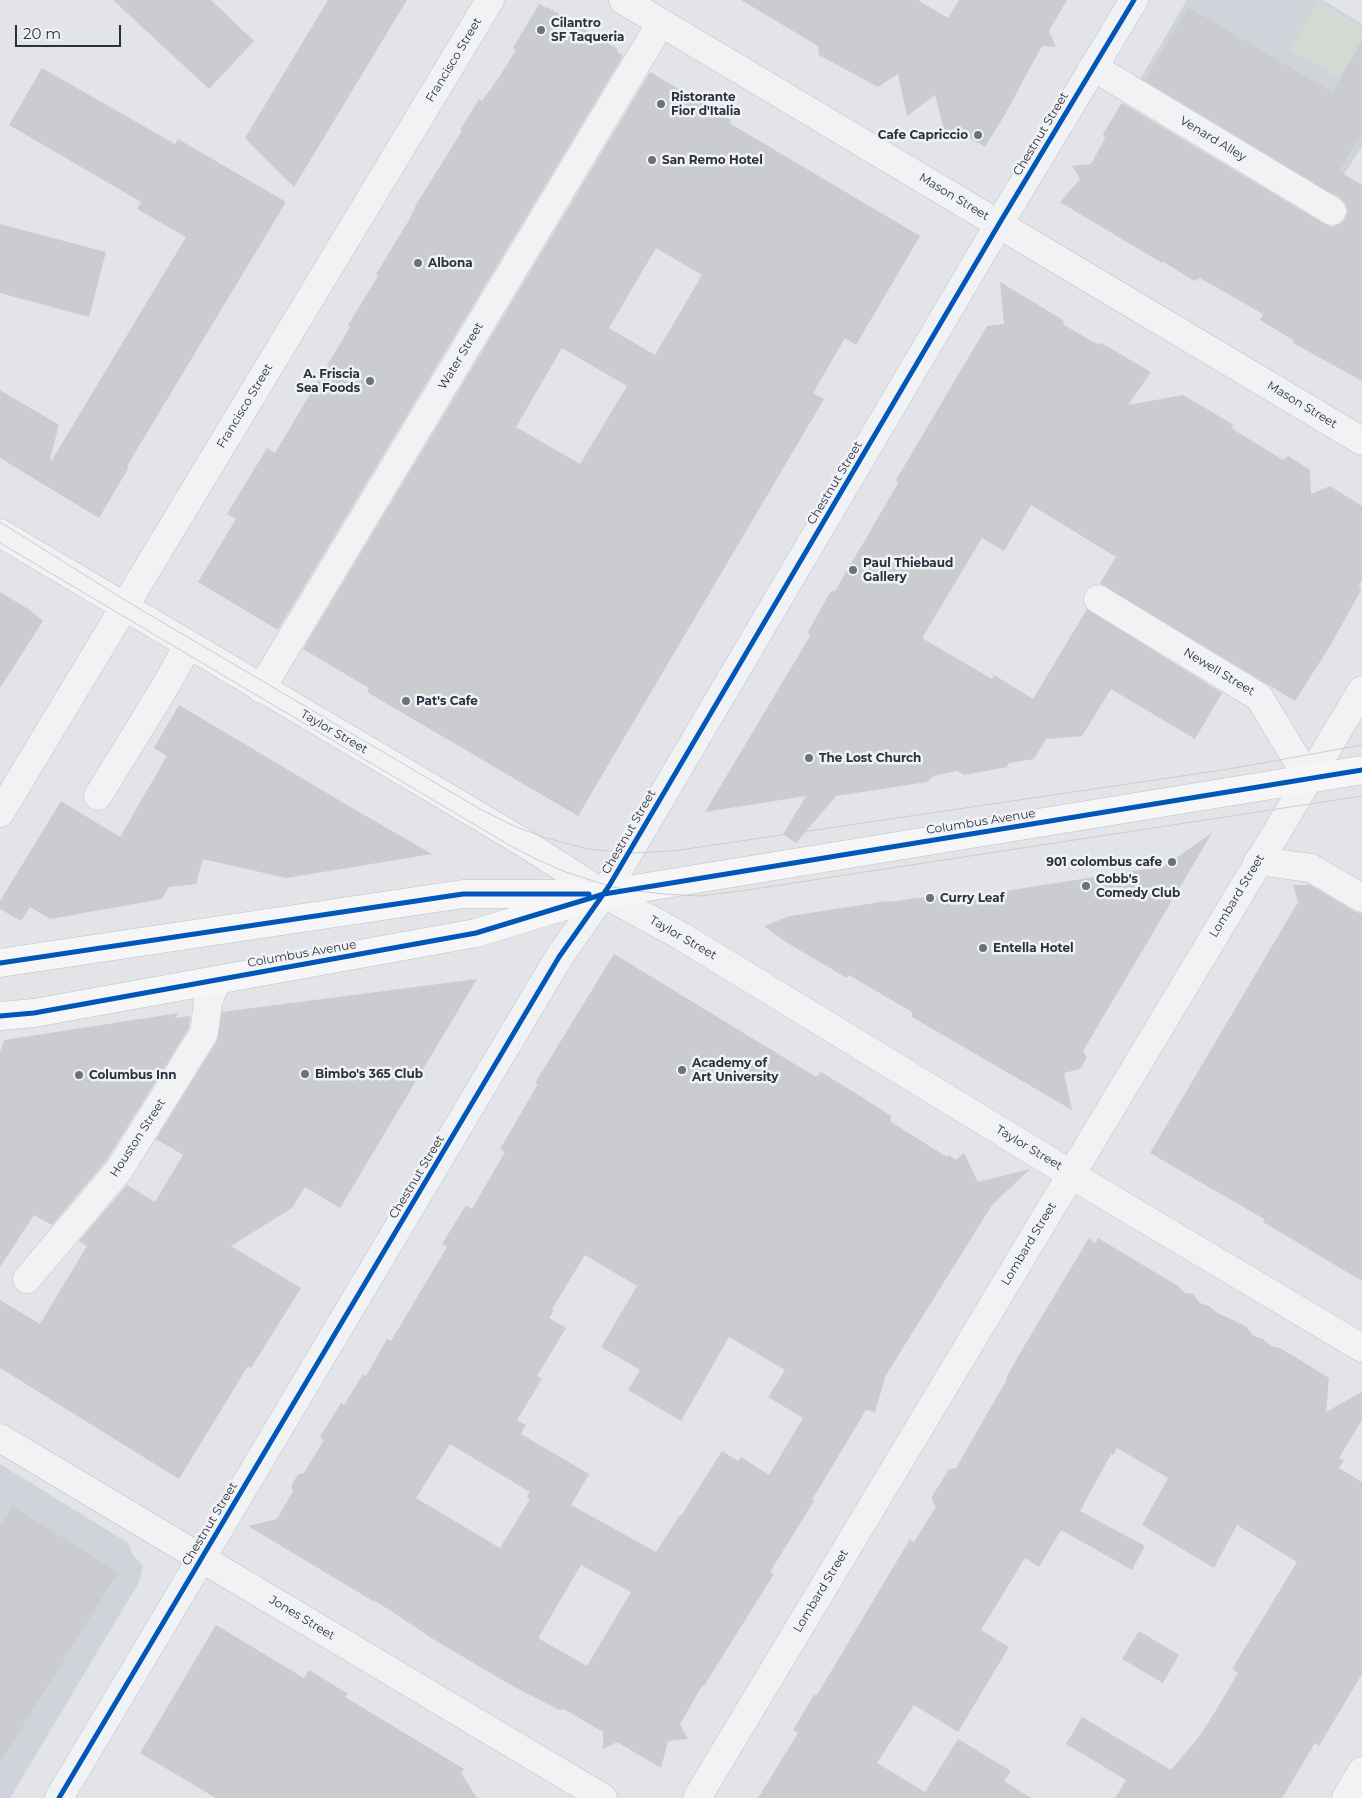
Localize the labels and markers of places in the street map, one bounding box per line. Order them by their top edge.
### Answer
place label: Cilantro SF Taqueria [551,16,625,44]
marker: Cilantro SF Taqueria [535,24,547,36]
place label: Ristorante Fior d'Italia [671,90,741,118]
marker: Ristorante Fior d'Italia [655,98,667,110]
place label: Cafe Capriccio [878,128,968,142]
marker: Cafe Capriccio [972,129,984,141]
place label: San Remo Hotel [662,153,763,167]
marker: San Remo Hotel [646,154,658,166]
place label: Albona [428,256,473,270]
marker: Albona [412,257,424,269]
place label: A. Friscia Sea Foods [296,367,360,395]
marker: A. Friscia Sea Foods [364,375,376,387]
place label: Paul Thiebaud Gallery [863,556,953,584]
marker: Paul Thiebaud Gallery [847,564,859,576]
place label: Pat's Cafe [416,694,478,708]
marker: Pat's Cafe [400,695,412,707]
place label: The Lost Church [819,751,921,765]
marker: The Lost Church [803,752,815,764]
place label: 901 colombus cafe [1046,855,1162,869]
marker: 901 colombus cafe [1166,856,1178,868]
place label: Cobb's Comedy Club [1096,872,1180,900]
marker: Cobb's Comedy Club [1080,880,1092,892]
place label: Curry Leaf [940,891,1004,905]
marker: Curry Leaf [924,892,936,904]
place label: Entella Hotel [993,941,1074,955]
marker: Entella Hotel [977,942,989,954]
place label: Academy of Art University [692,1056,778,1084]
marker: Academy of Art University [676,1064,688,1076]
place label: Bimbo's 365 Club [315,1067,423,1081]
place label: Columbus Inn [89,1068,177,1082]
marker: Bimbo's 365 Club [299,1068,311,1080]
marker: Columbus Inn [73,1069,85,1081]

